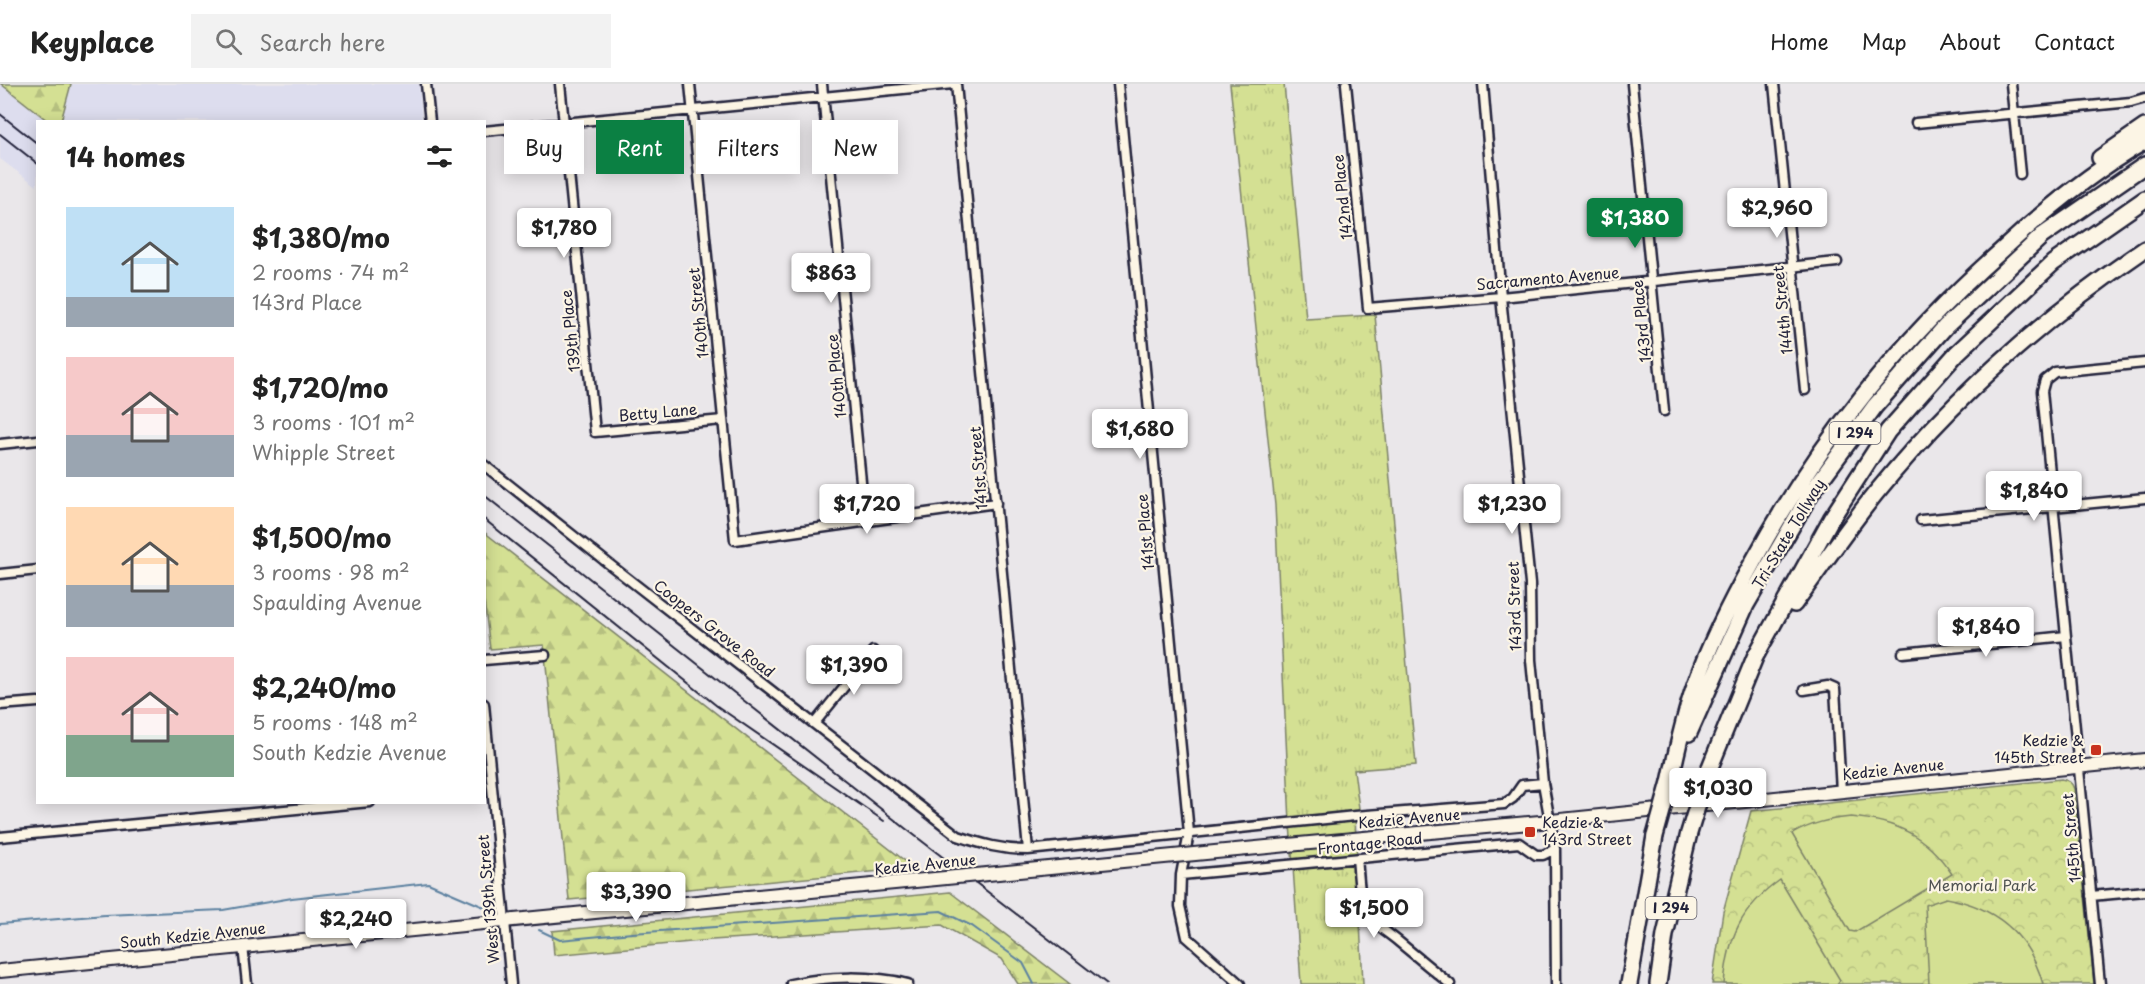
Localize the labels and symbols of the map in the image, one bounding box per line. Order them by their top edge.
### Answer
street label: 142nd Place [1326,154,1357,241]
pin: $2,960 [1728,188,1826,239]
pin: $1,380 [1586,198,1684,249]
pin: $1,780 [515,208,613,259]
pin: $863 [795,253,867,304]
street label: Sacramento Avenue [1476,260,1620,295]
street label: 144th Street [1765,265,1798,356]
street label: 140th Street [681,267,714,360]
street label: 143rd Place [1625,279,1656,364]
street label: 139th Place [554,289,585,373]
street label: 140th Place [820,333,851,419]
street label: Betty Lane [618,397,698,426]
pin: $1,680 [1091,409,1189,460]
road number: I 294 [1830,422,1880,444]
street label: 141st Street [962,426,993,511]
pin: $1,840 [1985,471,2083,522]
street label: Tri-State Tollway [1746,474,1830,593]
pin: $1,720 [818,484,916,535]
pin: $1,230 [1463,484,1561,535]
street label: 141st Place [1130,493,1159,571]
street label: 143rd Street [1500,561,1527,651]
street label: Coopers Grove Road [650,573,780,682]
pin: $1,840 [1937,607,2035,658]
pin: $1,390 [805,645,903,696]
place label: Kedzie & 145th Street [1994,728,2084,768]
marker: Kedzie & 145th Street [2089,743,2103,757]
street label: Kedzie Avenue [1841,752,1945,785]
pin: $1,030 [1669,768,1767,819]
street label: 145th Street [2055,792,2086,884]
street label: Kedzie Avenue [1357,802,1461,833]
place label: Kedzie & 143rd Street [1542,810,1632,850]
marker: Kedzie & 143rd Street [1523,825,1537,839]
street label: Frontage Road [1316,826,1424,859]
street label: West 139th Street [470,834,505,964]
street label: Kedzie Avenue [873,847,977,880]
pin: $3,390 [587,872,685,923]
park label: Memorial Park [1928,873,2036,896]
pin: $1,500 [1325,888,1423,939]
road number: I 294 [1646,897,1696,919]
pin: $2,240 [307,899,405,950]
street label: South Kedzie Avenue [119,915,267,954]

